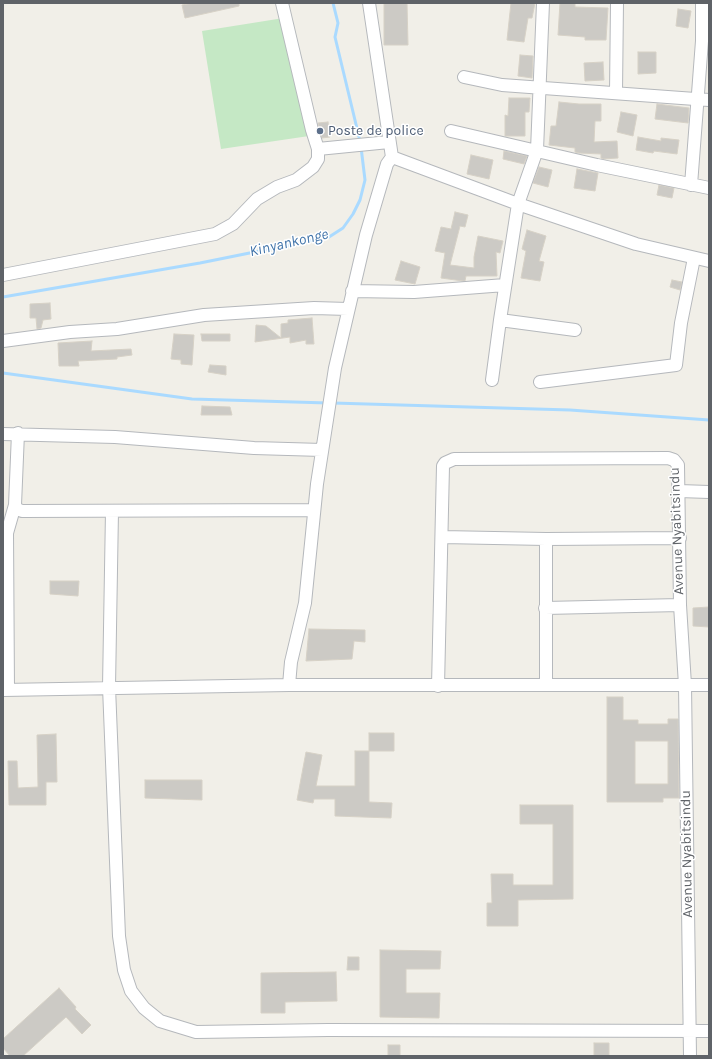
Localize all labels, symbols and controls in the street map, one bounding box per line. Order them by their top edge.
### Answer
place label: Poste de police [328,123,424,139]
marker: Poste de police [315,126,325,136]
water label: Kinyankonge [248,225,330,261]
street label: Avenue Nyabitsindu [666,467,688,595]
street label: Avenue Nyabitsindu [677,790,697,918]

